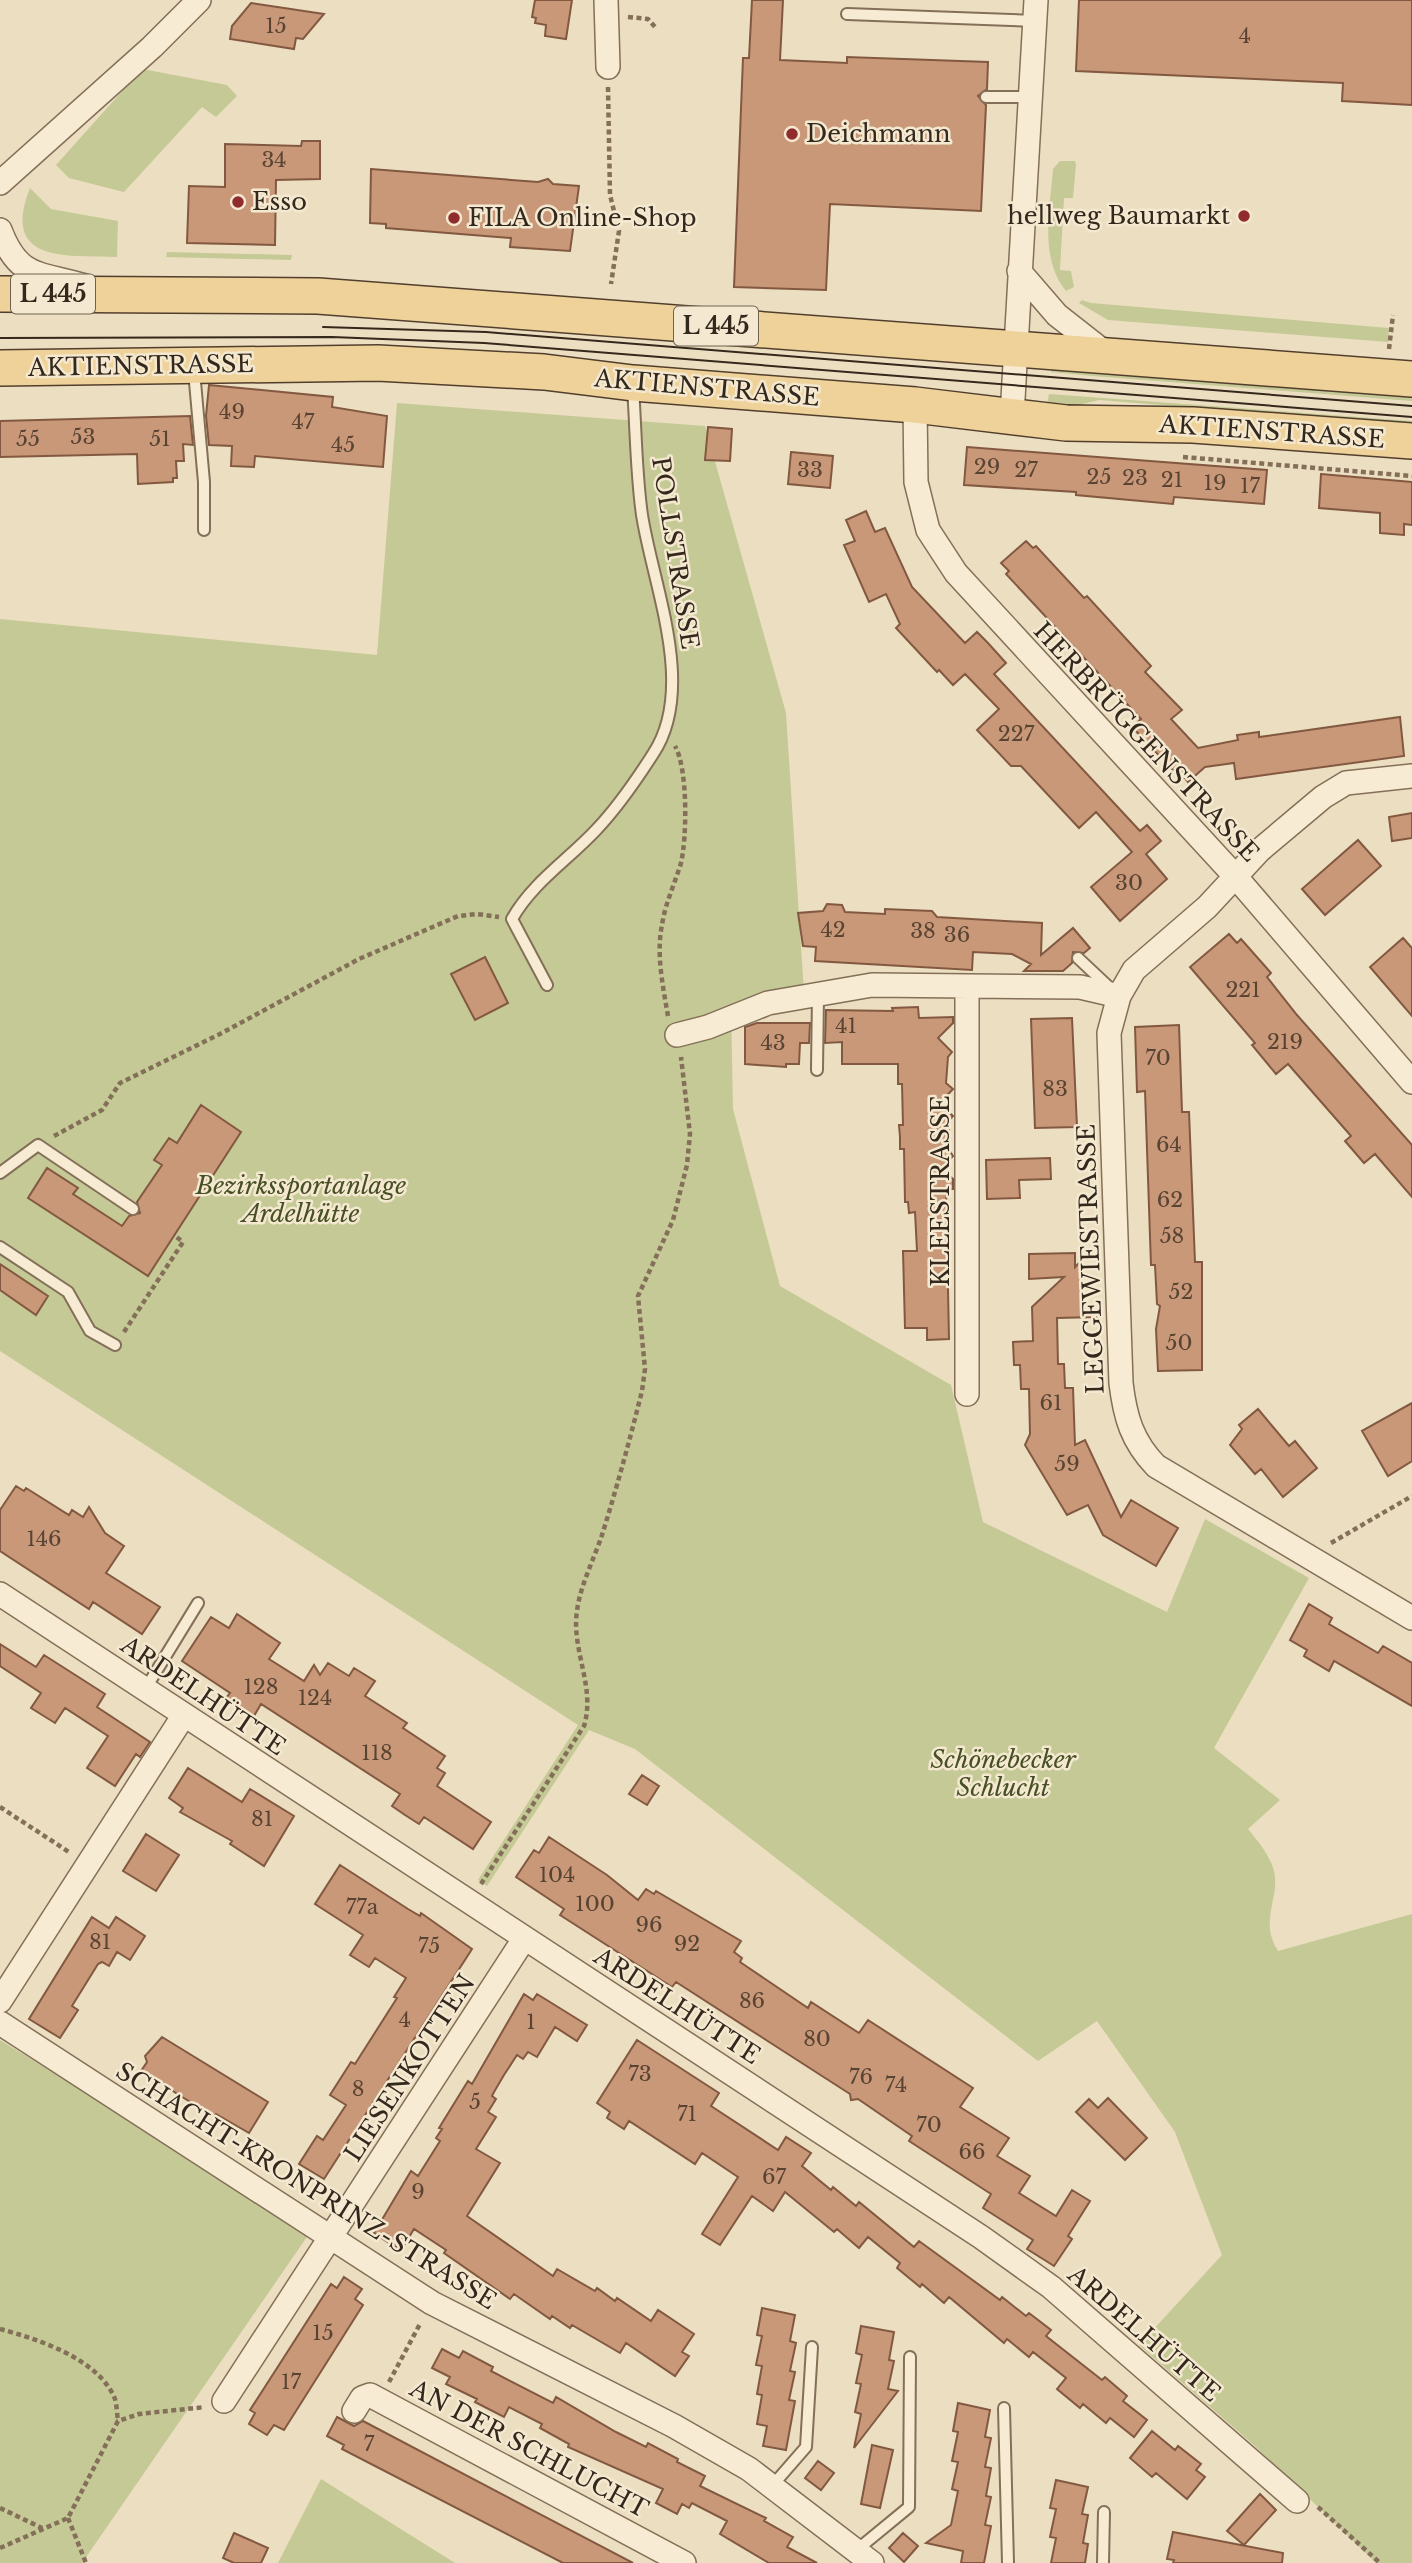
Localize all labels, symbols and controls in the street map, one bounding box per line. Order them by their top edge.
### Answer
house number: 15 [265,13,287,39]
house number: 4 [1239,23,1251,49]
place label: Deichmann [806,119,951,148]
marker: Deichmann [784,126,800,142]
house number: 34 [261,147,287,173]
place label: Esso [252,187,307,216]
marker: Esso [230,194,246,210]
place label: hellweg Baumarkt [1007,201,1230,230]
place label: FILA Online-Shop [468,203,697,232]
marker: hellweg Baumarkt [1236,208,1252,224]
marker: FILA Online-Shop [446,210,462,226]
road number: L 445 [11,274,95,314]
road number: L 445 [674,306,758,346]
street label: AKTIENSTRASSE [27,349,254,382]
street label: AKTIENSTRASSE [592,363,821,412]
house number: 49 [219,399,245,425]
house number: 47 [292,409,315,435]
street label: AKTIENSTRASSE [1157,409,1386,454]
house number: 53 [71,424,95,450]
house number: 55 [16,426,40,452]
house number: 51 [149,426,171,452]
house number: 45 [331,432,355,458]
house number: 29 [974,454,1000,480]
street label: POLLSTRASSE [646,455,705,651]
house number: 33 [797,457,823,483]
house number: 27 [1014,457,1038,483]
house number: 25 [1087,464,1111,490]
house number: 23 [1122,465,1148,491]
house number: 21 [1161,467,1183,493]
house number: 19 [1204,470,1226,496]
house number: 17 [1240,473,1260,499]
street label: HERBRÜGGENSTRASSE [1028,615,1266,867]
house number: 227 [998,721,1035,747]
house number: 30 [1115,870,1143,896]
house number: 42 [820,917,846,943]
house number: 38 [910,918,936,944]
house number: 36 [944,922,970,948]
house number: 221 [1225,977,1261,1003]
house number: 41 [835,1013,857,1039]
house number: 219 [1267,1029,1303,1055]
house number: 43 [760,1030,786,1056]
house number: 70 [1145,1045,1171,1071]
house number: 83 [1042,1076,1068,1102]
street label: KLEESTRASSE [926,1095,955,1287]
street label: LEGGEWIESTRASSE [1071,1124,1110,1394]
house number: 64 [1156,1132,1182,1158]
park label: Bezirkssportanlage Ardelhütte [195,1171,406,1228]
house number: 62 [1157,1187,1183,1213]
house number: 58 [1160,1223,1184,1249]
house number: 52 [1169,1279,1193,1305]
house number: 50 [1166,1330,1192,1356]
house number: 61 [1040,1390,1062,1416]
house number: 59 [1054,1451,1080,1477]
house number: 146 [26,1526,62,1552]
street label: ARDELHÜTTE [115,1628,292,1761]
house number: 128 [243,1674,279,1700]
house number: 124 [298,1685,332,1711]
house number: 118 [361,1740,393,1766]
park label: Schönebecker Schlucht [930,1745,1077,1802]
house number: 81 [251,1806,273,1832]
house number: 104 [539,1862,575,1888]
house number: 100 [575,1891,615,1917]
house number: 77a [346,1894,379,1920]
house number: 96 [635,1912,663,1938]
house number: 81 [89,1929,111,1955]
house number: 92 [674,1931,700,1957]
house number: 75 [418,1933,440,1959]
street label: ARDELHÜTTE [588,1940,766,2070]
street label: LIESENKOTTEN [338,1969,481,2167]
house number: 86 [739,1988,765,2014]
house number: 4 [399,2007,411,2033]
house number: 1 [526,2009,536,2035]
house number: 80 [803,2026,831,2052]
street label: SCHACHT-KRONPRINZ-STRASSE [111,2056,502,2315]
house number: 73 [628,2061,652,2087]
house number: 76 [849,2064,873,2090]
house number: 74 [885,2072,907,2098]
house number: 8 [352,2076,364,2102]
house number: 5 [469,2089,481,2115]
house number: 71 [677,2101,697,2127]
house number: 70 [916,2112,942,2138]
house number: 66 [958,2139,986,2165]
house number: 67 [762,2164,786,2190]
house number: 9 [411,2179,425,2205]
street label: ARDELHÜTTE [1062,2258,1227,2408]
house number: 15 [312,2320,334,2346]
house number: 17 [281,2369,301,2395]
street label: AN DER SCHLUCHT [404,2373,653,2524]
house number: 7 [364,2431,375,2457]

